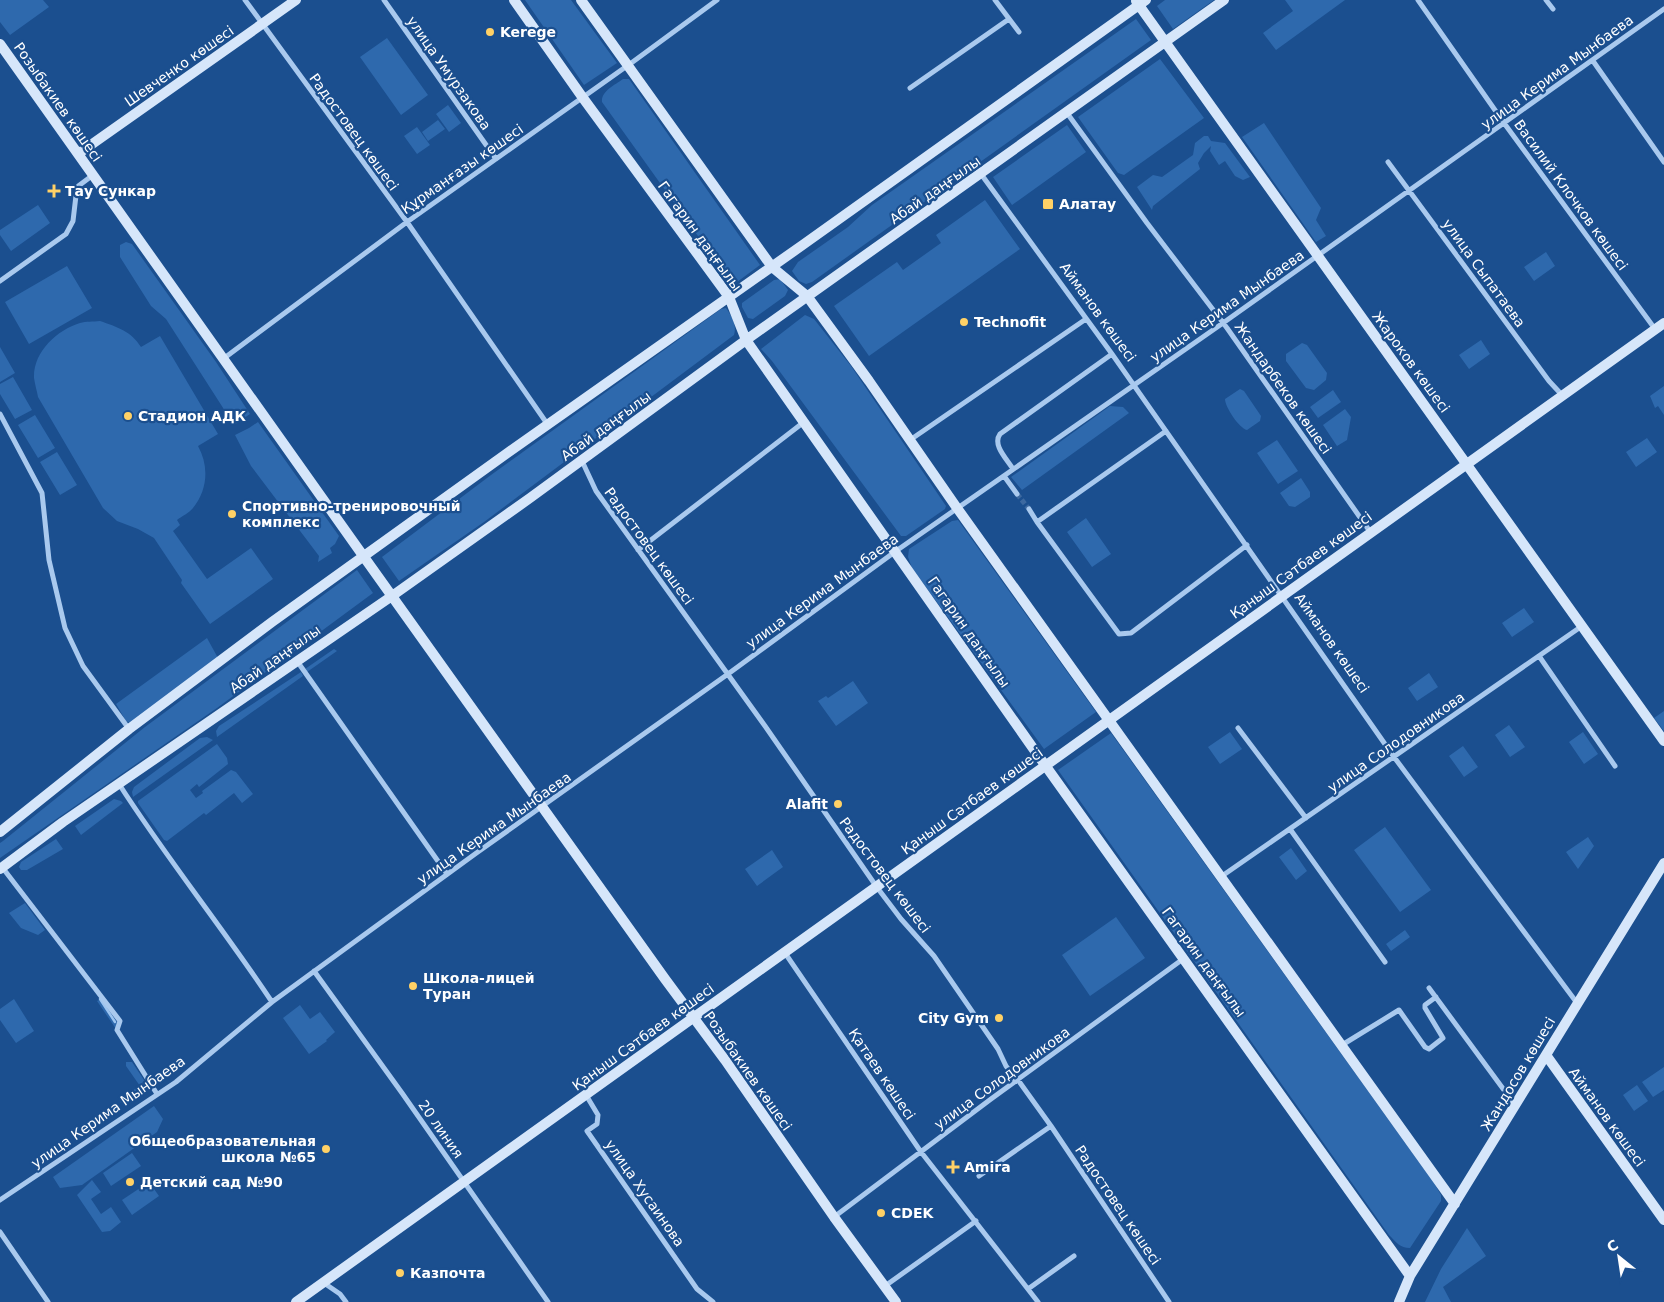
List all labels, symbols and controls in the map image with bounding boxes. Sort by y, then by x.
street label: улица Керима Мынбаева [1478,11,1636,133]
street label: улица Умурзакова [404,13,494,133]
street label: Шевченко көшесі [121,22,237,110]
place label: Kerege [500,24,556,40]
marker: Kerege [484,26,496,38]
street label: Розыбакиев көшесі [11,39,105,165]
street label: Радостовец көшесі [306,70,402,194]
street label: Василий Клочков көшесі [1511,117,1631,273]
street label: Құрманғазы көшесі [398,121,526,217]
street label: Абай даңғылы [887,153,983,227]
street label: Гагарин даңғылы [655,178,745,294]
place label: Тау Сункар [65,183,156,199]
marker: Тау Сункар [47,184,61,198]
place label: Алатау [1059,196,1116,212]
marker: Алатау [1041,197,1055,211]
street label: улица Сыпатаева [1439,216,1529,330]
street label: улица Керима Мынбаева [1147,247,1307,365]
street label: Айманов көшесі [1057,259,1139,365]
street label: Жароков көшесі [1369,308,1453,416]
place label: Technofit [974,314,1046,330]
marker: Technofit [958,316,970,328]
street label: Жандарбеков көшесі [1231,319,1335,457]
street label: Абай даңғылы [558,388,654,464]
place label: Стадион АДК [138,408,246,424]
marker: Стадион АДК [122,410,134,422]
street label: Радостовец көшесі [601,484,697,608]
place label: Спортивно-тренировочный комплекс [242,498,460,530]
marker: Спортивно-тренировочный комплекс [226,508,238,520]
street label: Қаныш Сәтбаев көшесі [1227,508,1375,622]
street label: улица Керима Мынбаева [743,530,901,652]
street label: Гагарин даңғылы [925,574,1013,690]
street label: Айманов көшесі [1292,590,1372,696]
street label: Абай даңғылы [227,622,323,696]
street label: улица Солодовникова [1325,689,1467,795]
street label: Қаныш Сәтбаев көшесі [898,744,1046,858]
street label: улица Керима Мынбаева [414,769,574,887]
place label: Alafit [786,796,828,812]
marker: Alafit [832,798,844,810]
street label: Радостовец көшесі [836,814,934,936]
street label: Гагарин даңғылы [1159,904,1249,1020]
place label: Школа-лицей Туран [423,970,535,1002]
marker: Школа-лицей Туран [407,980,419,992]
street label: Қаныш Сәтбаев көшесі [569,980,717,1094]
street label: Розыбакиев көшесі [701,1008,795,1134]
place label: City Gym [918,1010,989,1026]
marker: City Gym [993,1012,1005,1024]
street label: Жандосов көшесі [1478,1014,1558,1134]
street label: улица Солодовникова [931,1024,1073,1132]
street label: Қатаев көшесі [846,1025,918,1123]
street label: улица Керима Мынбаева [28,1053,188,1171]
street label: Айманов көшесі [1566,1064,1648,1170]
street label: 20 линия [415,1097,467,1161]
place label: Общеобразовательная школа №65 [130,1133,316,1165]
street label: улица Хусаинова [602,1137,688,1249]
street label: Радостовец көшесі [1072,1142,1164,1268]
marker: Общеобразовательная школа №65 [320,1143,332,1155]
place label: Amira [964,1159,1011,1175]
marker: Amira [946,1160,960,1174]
place label: Детский сад №90 [140,1174,283,1190]
marker: Детский сад №90 [124,1176,136,1188]
place label: CDEK [891,1205,934,1221]
marker: CDEK [875,1207,887,1219]
north arrow [1594,1232,1644,1282]
text: С [1604,1236,1621,1255]
place label: Казпочта [410,1265,486,1281]
marker: Казпочта [394,1267,406,1279]

